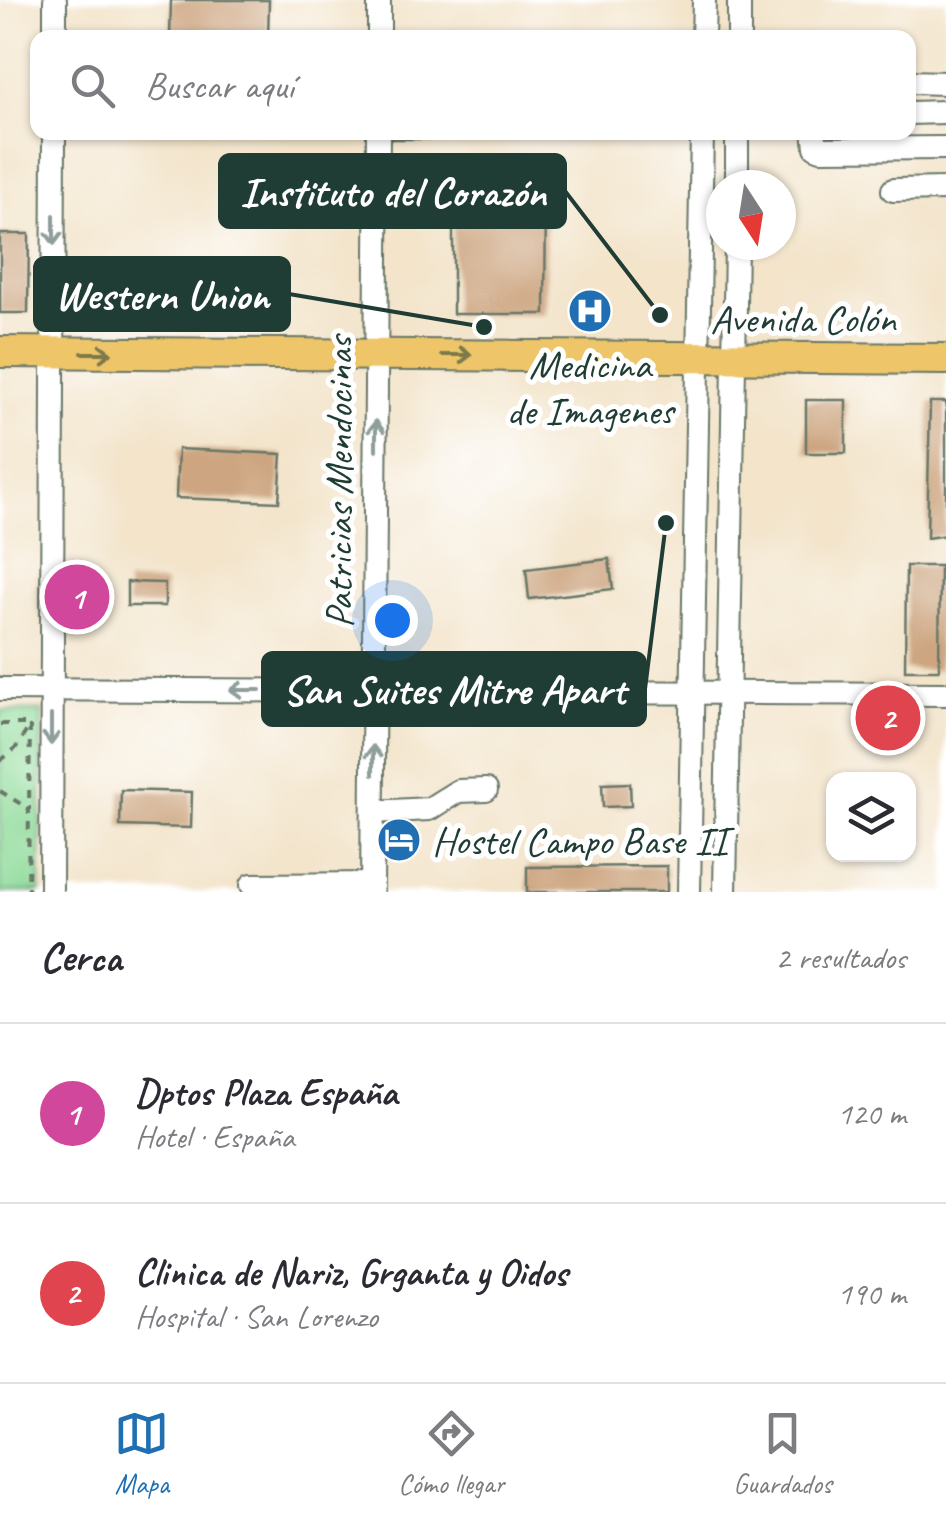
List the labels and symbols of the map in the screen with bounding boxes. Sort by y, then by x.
callout: Instituto del Corazón [220,155,565,227]
text: Instituto del Corazón [240,166,548,219]
north arrow [706,170,796,260]
one-way arrow [44,212,64,245]
callout: Western Union [35,258,289,330]
text: Western Union [55,269,272,322]
hospital icon: Medicina de Imagenes [567,288,613,334]
street label: Avenida Colón [710,294,897,344]
street label: Patricias Mendocinas [314,333,364,628]
place label: Medicina de Imagenes [507,340,677,436]
one-way arrow [80,344,113,362]
one-way arrow [440,346,473,364]
one-way arrow [366,419,386,452]
pin: 1 [44,560,110,634]
your location [367,595,418,646]
callout: San Suites Mitre Apart [263,653,645,725]
text: San Suites Mitre Apart [282,664,631,717]
one-way arrow [229,680,262,700]
pin: 2 [856,680,920,756]
one-way arrow [42,713,61,745]
one-way arrow [364,744,382,776]
place label: Hostel Campo Base II [432,816,735,866]
hotel icon: Hostel Campo Base II [376,817,422,863]

